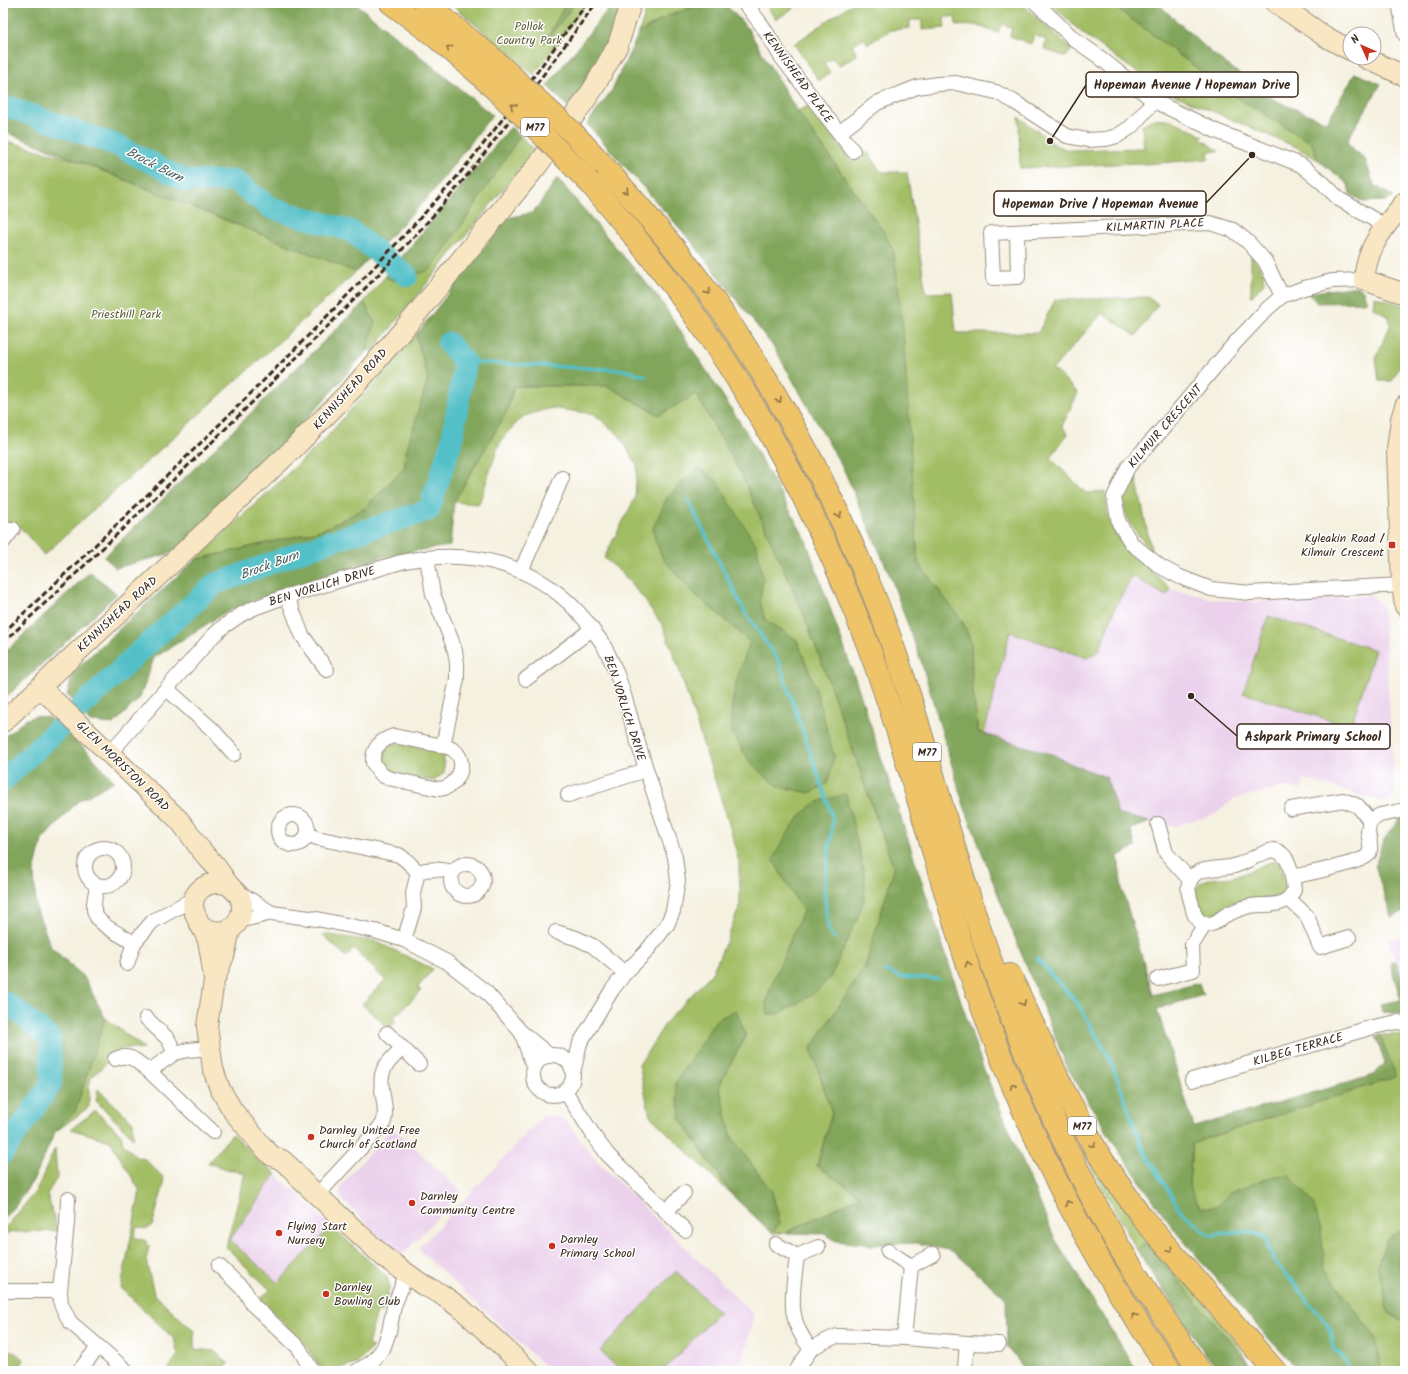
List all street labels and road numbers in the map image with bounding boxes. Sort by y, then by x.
street label: KENNISHEAD PLACE [758,27,838,128]
road number: M77 [521,118,549,136]
street label: KILMARTIN PLACE [1105,213,1206,238]
street label: KENNISHEAD ROAD [308,344,393,435]
street label: KILMUIR CRESCENT [1123,379,1208,473]
street label: BEN VORLICH DRIVE [267,561,379,612]
street label: KENNISHEAD ROAD [73,572,162,657]
street label: BEN VORLICH DRIVE [598,653,651,765]
street label: GLEN MORISTON ROAD [71,716,174,816]
road number: M77 [913,743,941,761]
street label: KILBEG TERRACE [1251,1027,1346,1071]
road number: M77 [1068,1117,1096,1135]

